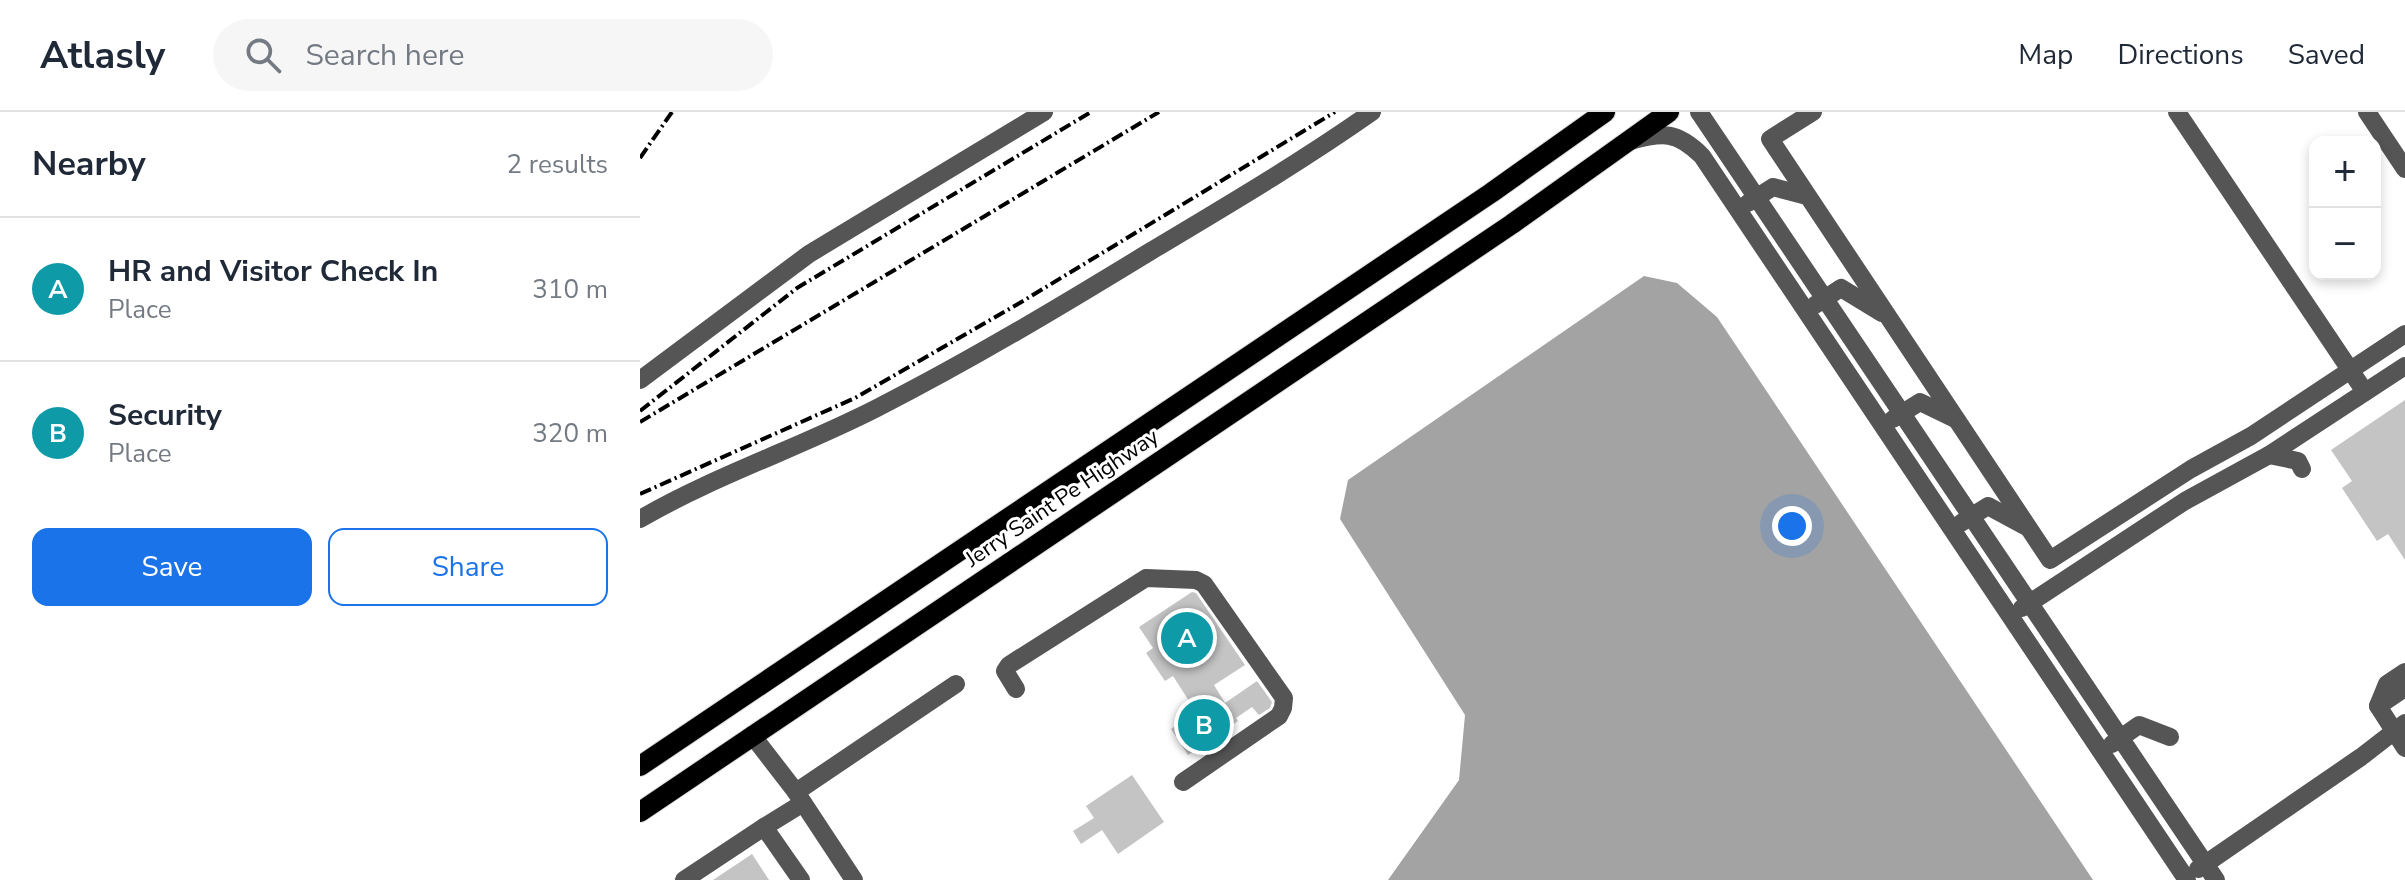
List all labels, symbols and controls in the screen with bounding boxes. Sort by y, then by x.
search box [213,19,773,91]
text: Atlasly [40,30,165,81]
icon: search [241,33,285,77]
text: Search here [305,35,464,76]
text: Map [2018,36,2073,74]
text: Directions [2117,36,2244,74]
text: Saved [2288,36,2365,74]
map controls [2309,136,2381,280]
button: + [2309,136,2381,208]
text: Nearby [32,141,146,187]
text: 2 results [507,147,608,182]
button: − [2309,208,2381,280]
text: HR and Visitor Check In [108,251,438,292]
text: A [48,272,68,307]
text: 310 m [532,272,608,307]
text: Place [108,292,172,327]
text: Security [108,395,222,436]
text: B [49,416,67,451]
text: 320 m [532,416,608,451]
street label: Jerry Saint Pe Highway [959,422,1165,575]
text: Place [108,436,172,471]
your location [1772,506,1812,546]
button: Save [32,528,312,606]
button: Share [328,528,608,606]
pin: A [1161,608,1213,668]
pin: B [1178,695,1230,755]

